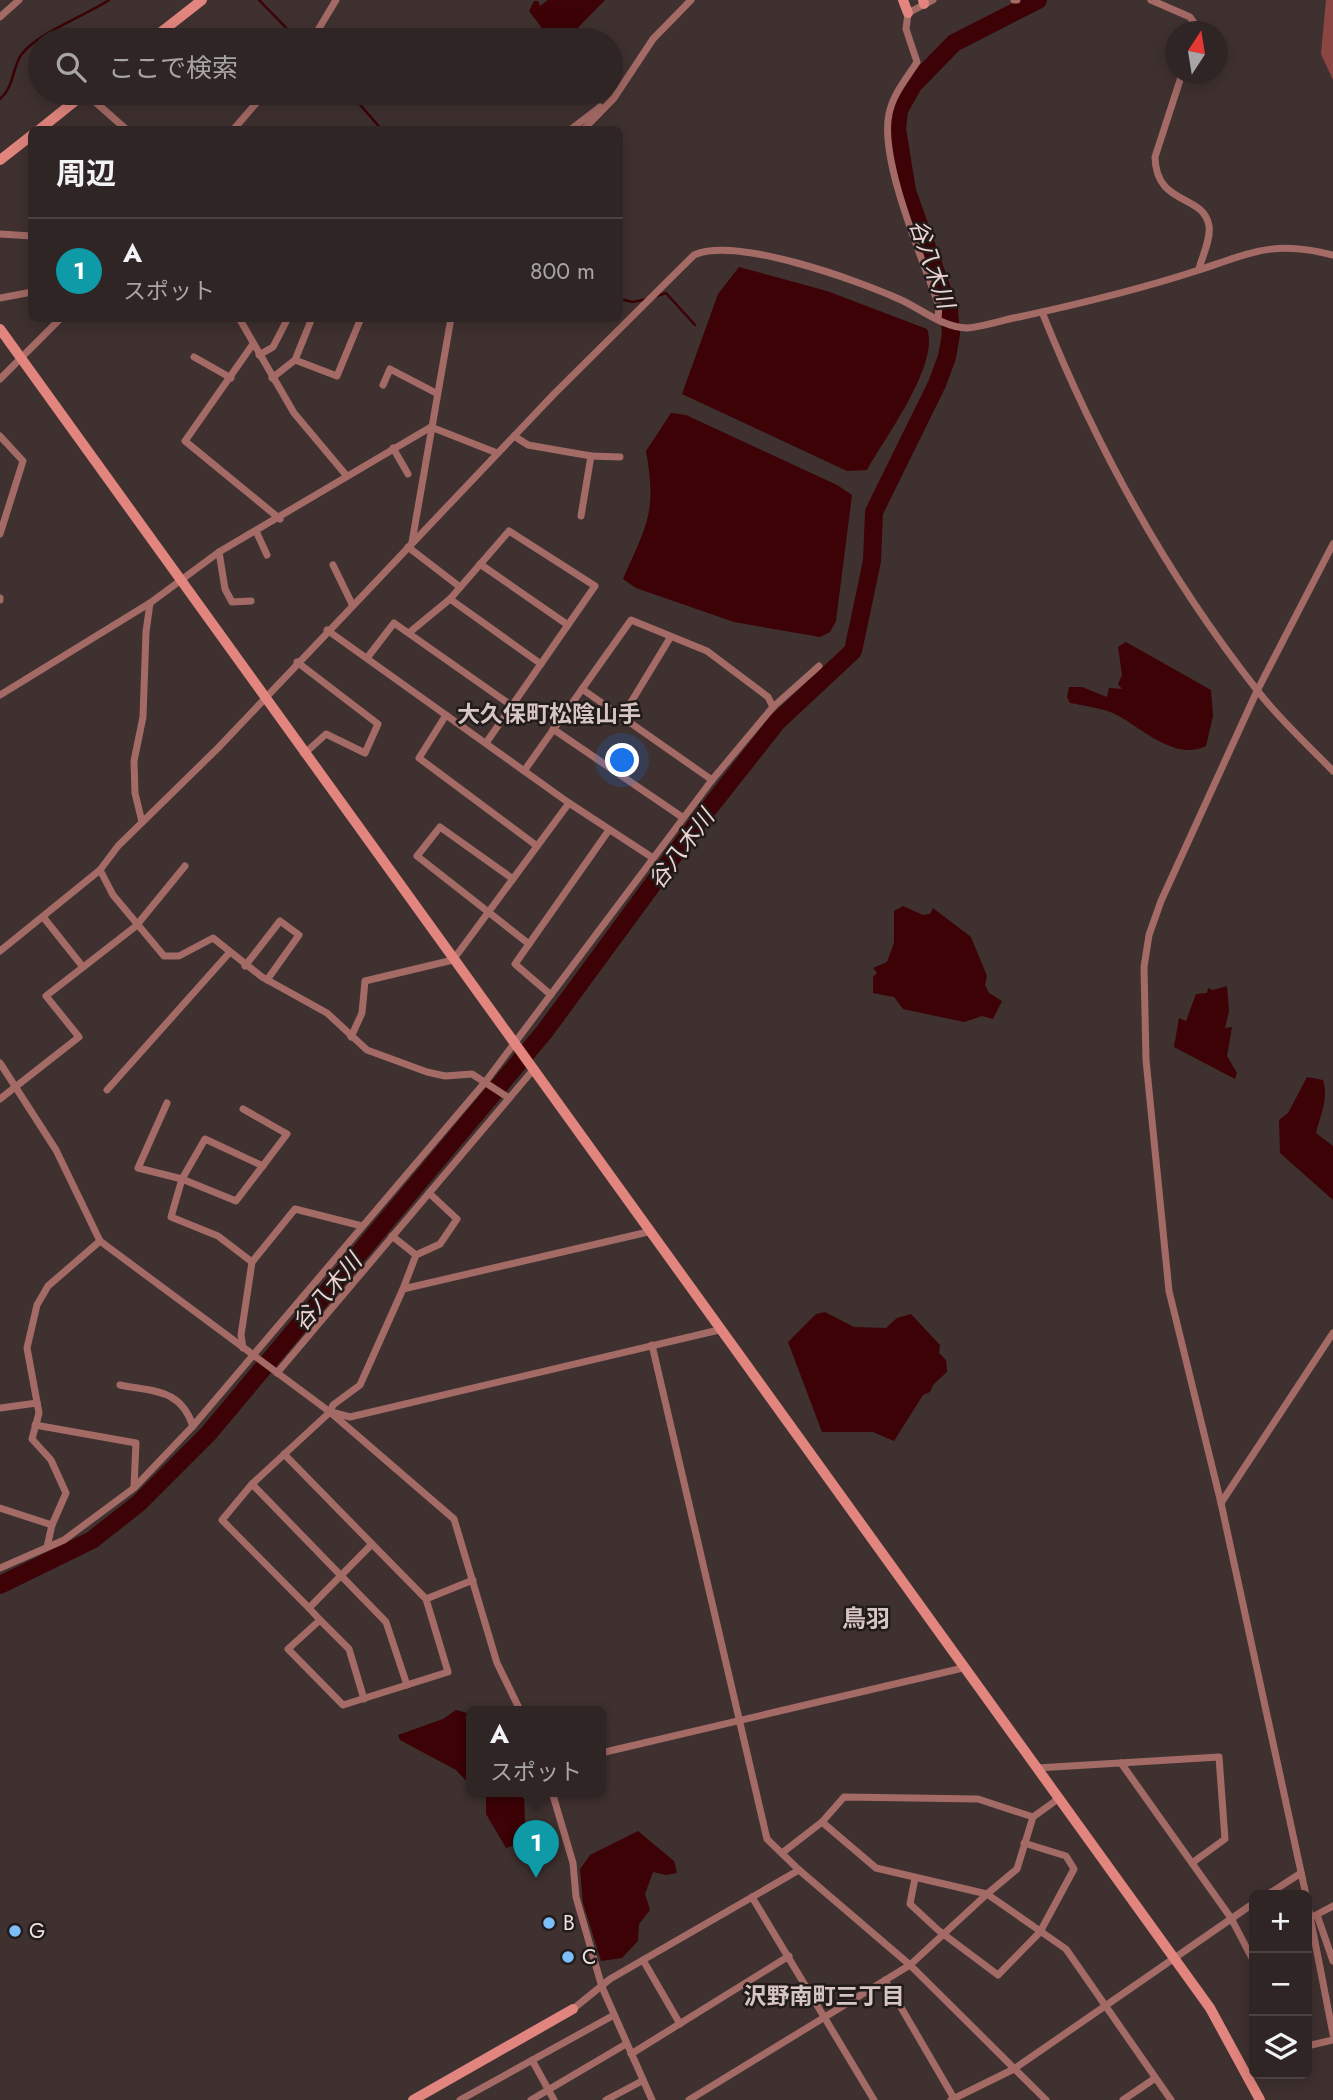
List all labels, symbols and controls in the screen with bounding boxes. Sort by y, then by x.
north arrow [1165,21,1228,84]
search box [28,28,623,105]
icon: search [52,48,90,86]
text: ここで検索 [108,49,238,87]
text: 周辺 [56,152,116,195]
water label: 谷八木川 [901,215,964,316]
text: A [123,234,142,272]
text: 1 [73,254,85,288]
text: 800 m [530,254,595,288]
text: スポット [123,274,215,308]
district label: 大久保町松陰山手 [457,697,641,731]
your location [605,743,639,777]
water label: 谷八木川 [640,800,724,896]
water label: 谷八木川 [284,1244,372,1338]
district label: 鳥羽 [842,1601,890,1636]
popup [466,1706,606,1797]
text: A [490,1715,509,1753]
text: スポット [490,1755,582,1789]
pin: 1 [513,1820,559,1878]
map controls [1249,1890,1312,2079]
button: + [1249,1890,1312,1953]
place label: B [563,1908,575,1938]
marker: B [541,1915,557,1931]
place label: G [29,1916,45,1946]
marker: G [7,1923,23,1939]
place label: C [582,1942,596,1972]
marker: C [560,1949,576,1965]
button: − [1249,1953,1312,2016]
district label: 沢野南町三丁目 [744,1979,905,2013]
button: layers [1249,2016,1312,2079]

